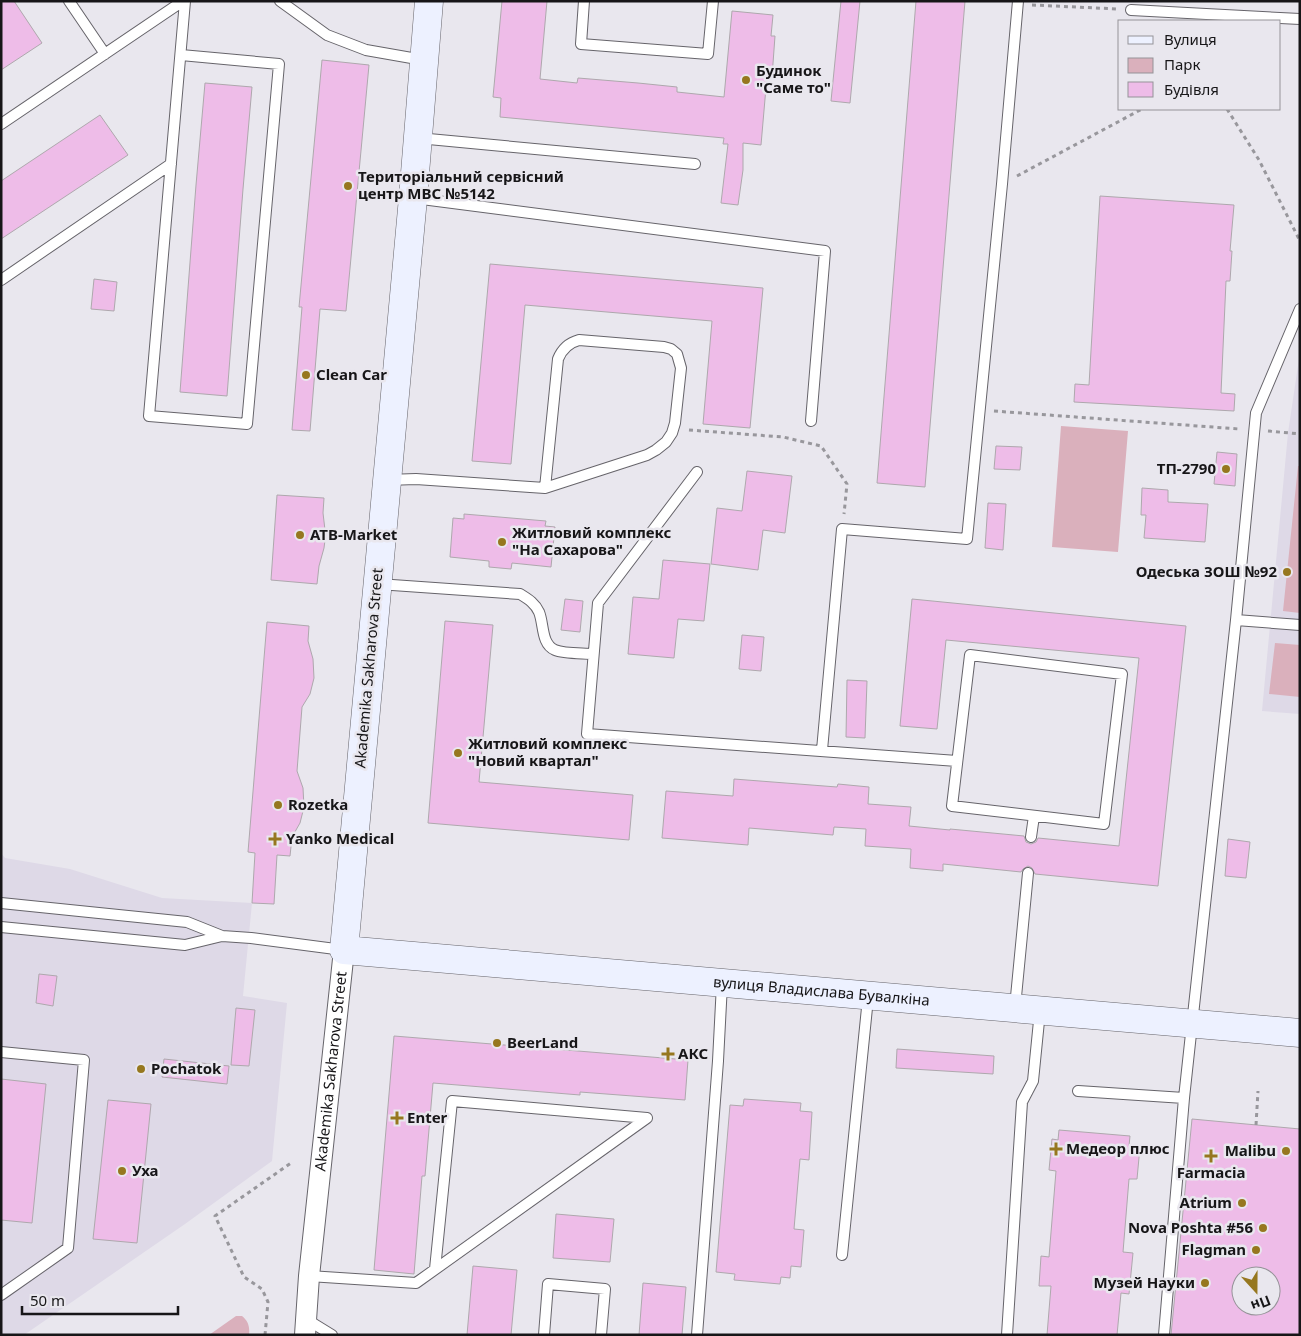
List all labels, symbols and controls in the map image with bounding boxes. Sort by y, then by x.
legend [1118,20,1281,110]
text: Вулиця [1164,29,1217,49]
text: Парк [1164,54,1200,74]
place label: Будинок "Саме то" [756,60,831,97]
marker: Будинок "Саме то" [740,74,752,86]
text: Будівля [1164,79,1219,99]
place label: Територіальний сервісний центр МВС №5142 [358,166,564,203]
marker: Територіальний сервісний центр МВС №5142 [342,180,354,192]
place label: Clean Car [316,364,387,384]
marker: Clean Car [300,369,312,381]
place label: ТП-2790 [1157,458,1216,478]
marker: ТП-2790 [1220,463,1232,475]
place label: Житловий комплекс "На Сахарова" [512,522,672,559]
place label: ATB-Market [310,524,398,544]
marker: ATB-Market [294,529,306,541]
marker: Житловий комплекс "На Сахарова" [496,536,508,548]
place label: Одеська ЗОШ №92 [1136,561,1277,581]
street label: Akademika Sakharova Street [349,566,387,769]
marker: Одеська ЗОШ №92 [1281,566,1293,578]
place label: Житловий комплекс "Новий квартал" [468,733,628,770]
marker: Житловий комплекс "Новий квартал" [452,747,464,759]
place label: Rozetka [288,794,348,814]
marker: Rozetka [272,799,284,811]
place label: Yanko Medical [286,828,394,848]
marker: Yanko Medical [268,832,282,846]
street label: Akademika Sakharova Street [309,970,351,1172]
street label: вулиця Владислава Бувалкіна [712,971,931,1010]
place label: BeerLand [507,1032,578,1052]
marker: BeerLand [491,1037,503,1049]
place label: АКС [678,1043,708,1063]
marker: АКС [662,1048,674,1060]
place label: Pochatok [151,1058,222,1078]
marker: Pochatok [135,1063,147,1075]
place label: Enter [407,1107,448,1127]
marker: Enter [391,1112,403,1124]
place label: Медеор плюс [1066,1138,1170,1158]
place label: Malibu [1225,1140,1276,1160]
marker: Медеор плюс [1050,1143,1062,1155]
marker: Malibu [1280,1145,1292,1157]
marker: Farmacia [1205,1150,1217,1162]
place label: Уха [132,1160,159,1180]
place label: Farmacia [1177,1162,1245,1182]
marker: Уха [116,1165,128,1177]
place label: Atrium [1180,1192,1232,1212]
marker: Atrium [1236,1197,1248,1209]
place label: Nova Poshta #56 [1128,1217,1253,1237]
marker: Nova Poshta #56 [1257,1222,1269,1234]
place label: Flagman [1181,1239,1246,1259]
marker: Flagman [1250,1244,1262,1256]
north arrow [1231,1266,1281,1316]
place label: Музей Науки [1094,1272,1195,1292]
marker: Музей Науки [1199,1277,1211,1289]
scale bar [22,1284,179,1316]
text: 50 m [30,1290,65,1310]
text: Пн [1248,1291,1274,1316]

